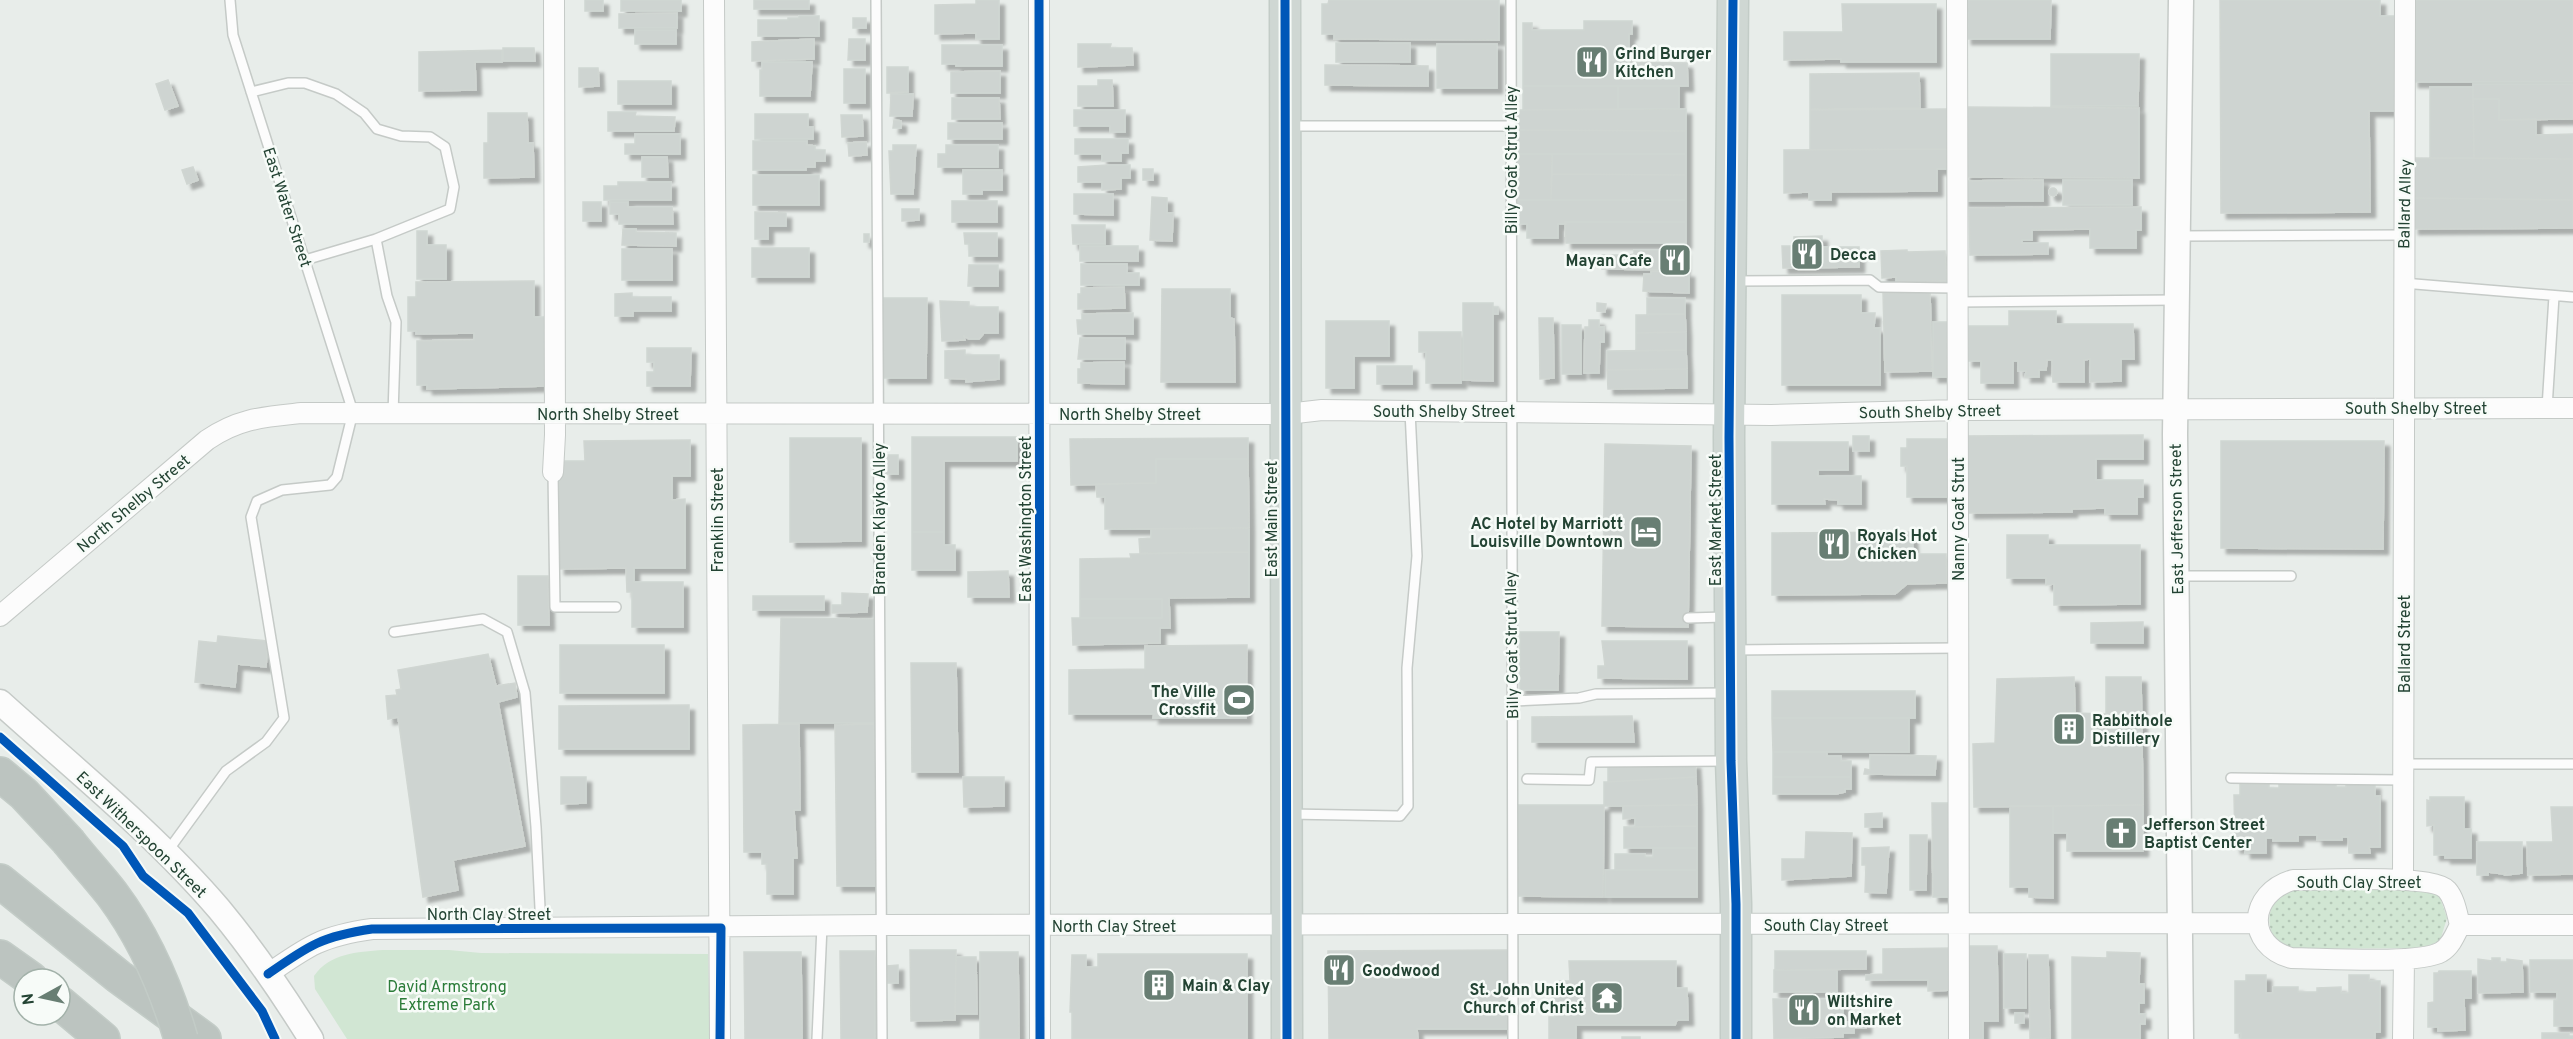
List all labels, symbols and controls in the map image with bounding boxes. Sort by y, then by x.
restaurant icon: Grind Burger Kitchen [1574,44,1610,80]
place label: Grind Burger Kitchen [1615,45,1712,83]
street label: Billy Goat Strut Alley [1503,86,1523,234]
street label: East Water Street [257,145,315,270]
street label: Ballard Alley [2395,159,2417,249]
restaurant icon: Decca [1789,236,1825,272]
restaurant icon: Mayan Cafe [1657,242,1693,278]
place label: Decca [1830,246,1876,266]
place label: Mayan Cafe [1566,252,1652,272]
street label: South Shelby Street [2345,400,2487,420]
street label: South Shelby Street [1859,402,2001,424]
street label: South Shelby Street [1373,403,1515,423]
street label: North Shelby Street [537,406,679,426]
street label: North Shelby Street [1059,406,1201,426]
street label: East Washington Street [1017,436,1037,602]
street label: Branden Klayko Alley [871,443,891,595]
street label: East Jefferson Street [2167,443,2189,595]
street label: North Shelby Street [73,451,195,558]
street label: East Market Street [1707,454,1727,586]
street label: Nanny Goat Strut [1950,457,1970,581]
street label: East Main Street [1263,461,1283,577]
street label: Franklin Street [709,468,729,572]
hotel icon: AC Hotel by Marriott Louisville Downtown [1628,514,1664,550]
place label: AC Hotel by Marriott Louisville Downtown [1470,515,1623,553]
restaurant icon: Royals Hot Chicken [1816,526,1852,562]
place label: Royals Hot Chicken [1857,527,1937,565]
street label: Billy Goat Strut Alley [1502,571,1524,719]
street label: Ballard Street [2396,595,2416,693]
sports icon: The Ville Crossfit [1221,682,1257,718]
place label: The Ville Crossfit [1151,683,1216,721]
building icon: Rabbithole Distillery [2051,711,2087,747]
place label: Rabbithole Distillery [2092,712,2173,750]
street label: East Witherspoon Street [71,768,210,903]
church icon: Jefferson Street Baptist Center [2103,815,2139,851]
place label: Jefferson Street Baptist Center [2144,816,2265,854]
street label: South Clay Street [2297,874,2421,894]
street label: North Clay Street [427,906,551,926]
street label: South Clay Street [1764,917,1888,937]
street label: North Clay Street [1052,918,1176,938]
restaurant icon: Goodwood [1321,952,1357,988]
place label: Goodwood [1362,962,1440,982]
north arrow [12,967,72,1027]
building icon: Main & Clay [1141,967,1177,1003]
place label: Main & Clay [1182,977,1270,997]
park label: David Armstrong Extreme Park [387,978,507,1016]
temple icon: St. John United Church of Christ [1589,980,1625,1016]
place label: St. John United Church of Christ [1463,981,1584,1019]
text: N [18,992,40,1006]
restaurant icon: Wiltshire on Market [1786,992,1822,1028]
place label: Wiltshire on Market [1827,993,1902,1031]

